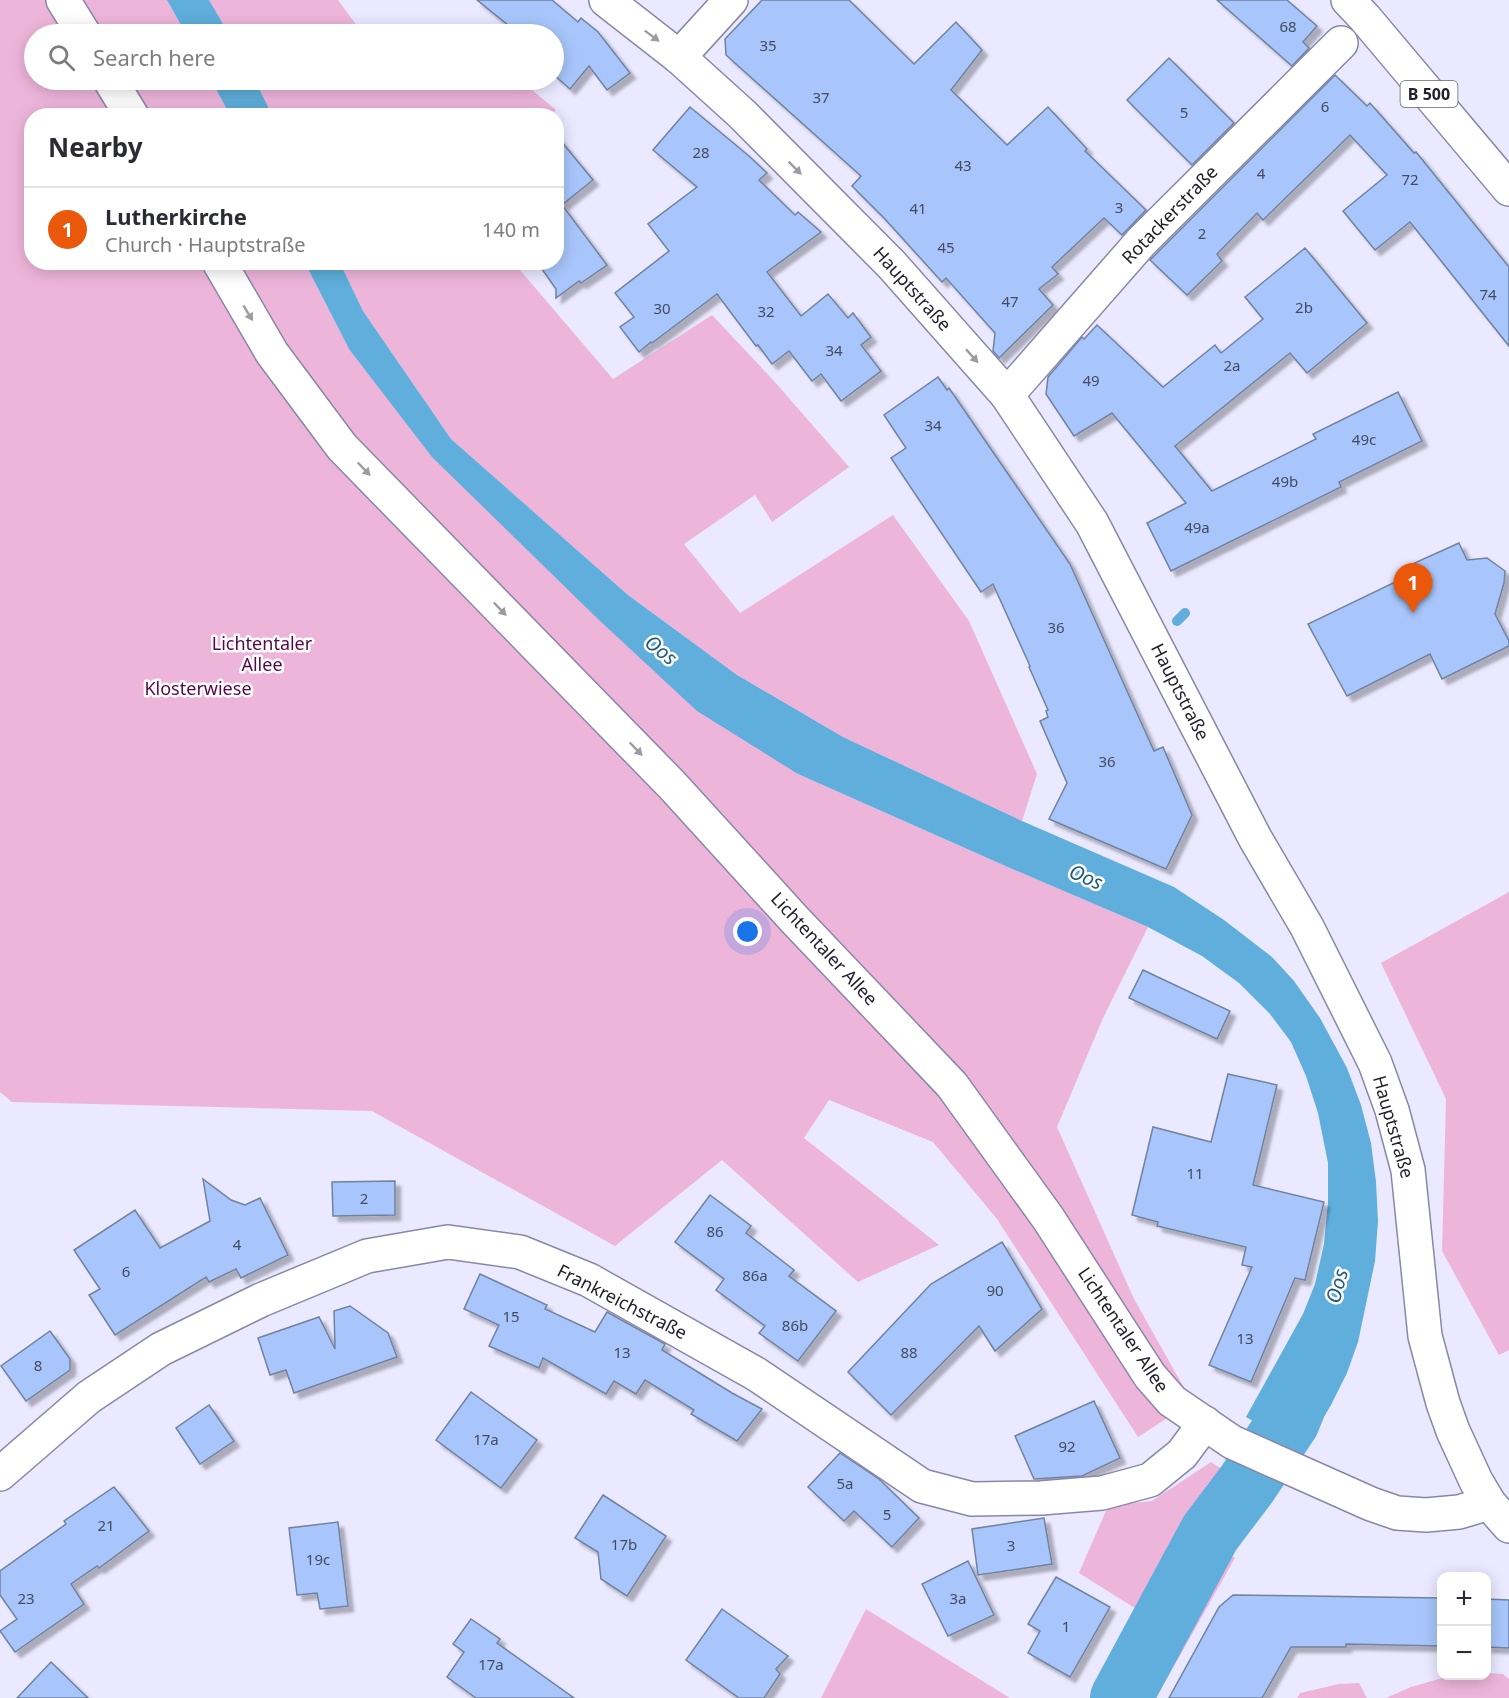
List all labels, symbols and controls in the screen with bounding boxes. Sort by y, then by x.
house number: 68 [1279,16,1297,36]
search box [24,24,564,90]
one-way arrow [644,30,660,42]
house number: 35 [759,35,777,55]
icon: search [45,41,78,74]
text: Search here [93,42,215,72]
road number: B 500 [1400,81,1458,107]
house number: 37 [812,87,830,107]
house number: 6 [1321,96,1329,116]
house number: 5 [1180,102,1188,122]
text: Nearby [48,129,143,165]
house number: 28 [692,142,710,162]
house number: 43 [954,155,972,175]
one-way arrow [788,160,802,174]
street label: Rotackerstraße [1116,160,1222,269]
house number: 4 [1257,163,1266,183]
house number: 72 [1401,169,1419,189]
house number: 3 [1115,197,1123,217]
house number: 41 [909,198,927,218]
text: Lutherkirche [105,201,247,231]
text: 1 [62,216,73,243]
text: 140 m [482,216,540,243]
house number: 2 [1198,223,1206,243]
text: Church · Hauptstraße [105,231,306,258]
house number: 45 [937,237,955,257]
street label: Hauptstraße [868,241,957,336]
house number: 74 [1479,284,1497,304]
house number: 47 [1001,291,1019,311]
house number: 2b [1295,297,1313,317]
house number: 30 [653,298,671,318]
house number: 32 [757,301,775,321]
one-way arrow [243,305,254,321]
house number: 34 [825,340,843,360]
one-way arrow [965,348,979,363]
house number: 2a [1224,355,1241,375]
house number: 49 [1082,370,1100,390]
house number: 34 [924,415,942,435]
house number: 49c [1352,429,1376,449]
one-way arrow [356,462,370,476]
house number: 49b [1272,471,1298,491]
house number: 49a [1184,517,1210,537]
pin: 1 [1394,564,1432,613]
one-way arrow [492,602,506,616]
house number: 36 [1047,617,1065,637]
water label: Oos [639,628,683,671]
park label: Lichtentaler Allee [212,631,313,676]
street label: Hauptstraße [1146,639,1216,744]
park label: Klosterwiese [144,676,252,700]
one-way arrow [629,741,643,756]
house number: 36 [1098,751,1116,771]
water label: Oos [1065,857,1108,896]
street label: Lichtentaler Allee [766,887,883,1010]
your location [733,917,762,946]
street label: Hauptstraße [1368,1072,1420,1181]
house number: 11 [1186,1163,1204,1183]
house number: 2 [360,1188,368,1208]
house number: 86 [706,1221,724,1241]
house number: 4 [233,1234,242,1254]
street label: Frankreichstraße [553,1258,691,1344]
house number: 6 [122,1261,130,1281]
street label: Lichtentaler Allee [1073,1262,1175,1397]
house number: 86a [742,1265,768,1285]
water label: Oos [1319,1265,1354,1306]
house number: 90 [986,1280,1004,1300]
house number: 15 [502,1306,520,1326]
house number: 86b [782,1315,808,1335]
house number: 13 [1236,1328,1254,1348]
house number: 13 [613,1342,631,1362]
house number: 88 [900,1342,918,1362]
house number: 8 [34,1355,42,1375]
house number: 17a [473,1429,499,1449]
house number: 92 [1058,1436,1076,1456]
house number: 5a [837,1473,854,1493]
house number: 5 [883,1504,891,1524]
house number: 21 [97,1515,115,1535]
house number: 17b [611,1534,637,1554]
house number: 3 [1007,1535,1015,1555]
house number: 19c [306,1549,330,1569]
map controls [1437,1572,1491,1680]
button: + [1437,1572,1491,1626]
house number: 23 [17,1588,35,1608]
house number: 3a [950,1588,967,1608]
house number: 1 [1062,1616,1070,1636]
button: − [1437,1626,1491,1680]
house number: 17a [478,1654,504,1674]

